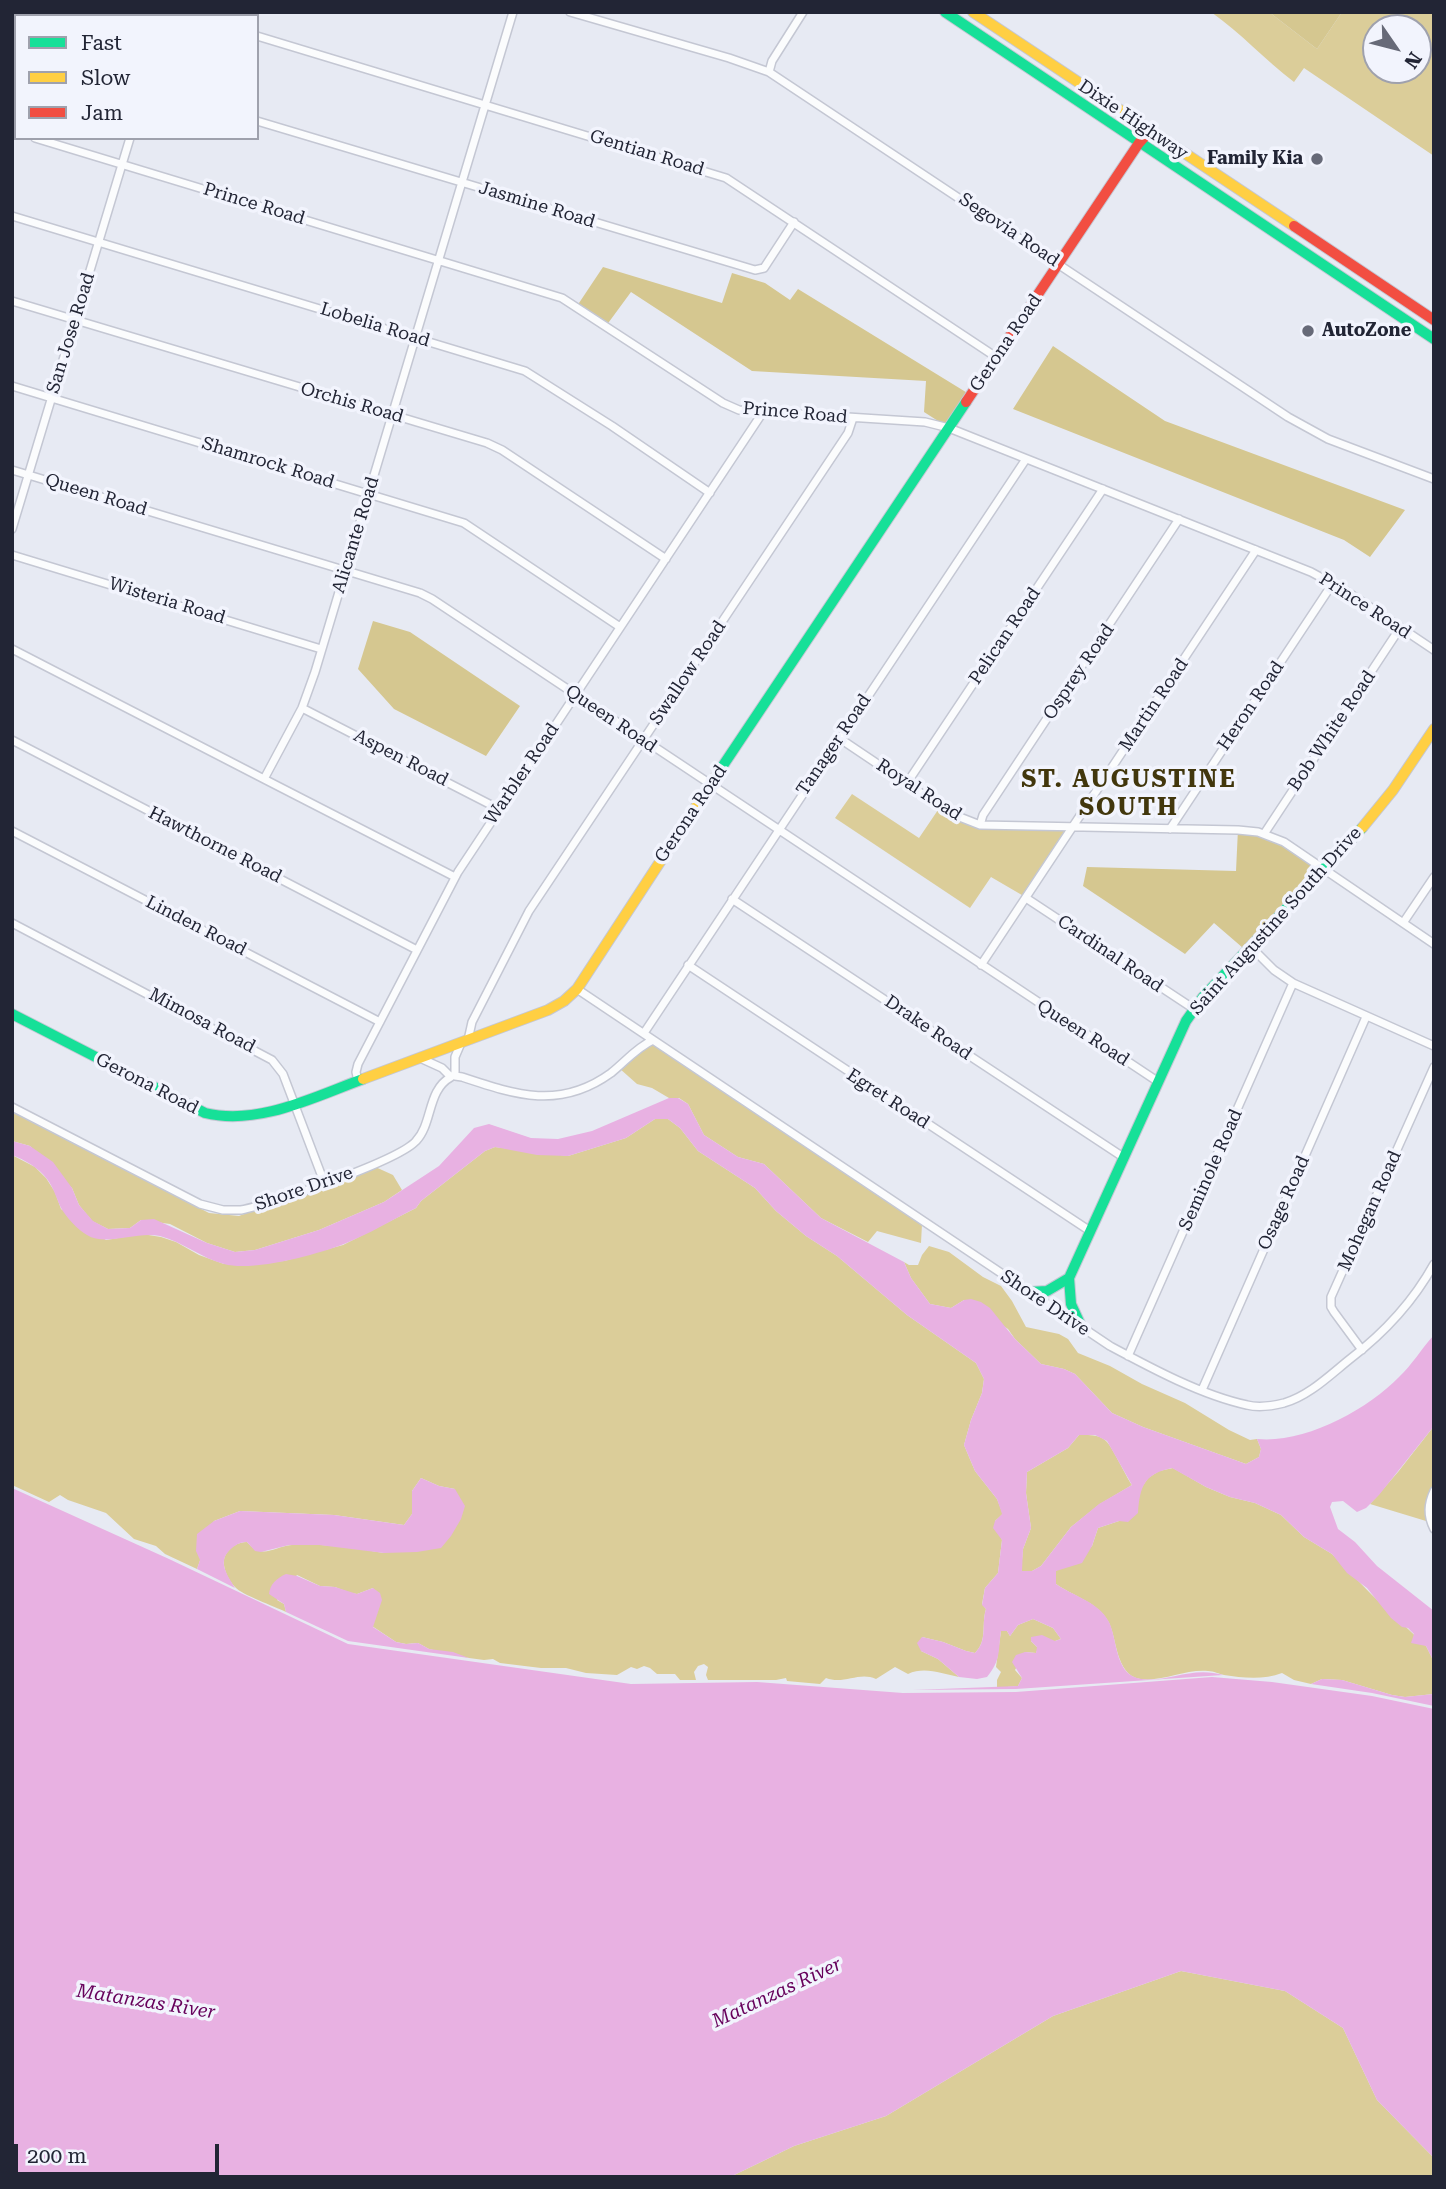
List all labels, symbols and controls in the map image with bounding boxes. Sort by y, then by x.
legend [14,14,259,140]
north arrow [1362,14,1432,84]
text: Fast [81,31,122,55]
text: N [1399,48,1427,73]
text: Slow [81,66,130,90]
street label: Dixie Highway [1074,75,1192,165]
text: Jam [81,101,123,125]
street label: Gentian Road [587,125,707,181]
place label: Family Kia [1207,148,1303,170]
marker: Family Kia [1309,151,1325,167]
street label: Jasmine Road [476,177,598,233]
street label: Prince Road [201,178,307,230]
street label: Segovia Road [955,188,1063,272]
street label: San Jose Road [42,270,100,396]
street label: Gerona Road [966,290,1046,396]
street label: Lobelia Road [318,298,432,352]
place label: AutoZone [1322,320,1411,342]
marker: AutoZone [1300,323,1316,339]
street label: Orchis Road [298,378,406,428]
street label: Prince Road [742,398,848,428]
street label: Shamrock Road [199,433,337,493]
street label: Queen Road [42,469,150,521]
street label: Alicante Road [328,474,384,596]
street label: Prince Road [1315,568,1415,644]
street label: Wisteria Road [106,573,228,629]
street label: Pelican Road [965,583,1045,689]
street label: Swallow Road [645,617,731,729]
street label: Osprey Road [1039,620,1119,724]
street label: Martin Road [1115,655,1193,755]
street label: Heron Road [1213,657,1289,755]
street label: Bob White Road [1284,667,1380,795]
street label: Queen Road [561,680,661,758]
street label: Tanager Road [792,690,876,800]
street label: Warbler Road [480,719,564,829]
street label: Aspen Road [350,725,452,791]
street label: Royal Road [872,754,966,826]
street label: Gerona Road [651,761,731,867]
district label: ST. AUGUSTINE SOUTH [1023,766,1235,822]
street label: Hawthorne Road [145,802,285,888]
street label: Saint Augustine South Drive [1186,823,1366,1019]
street label: Linden Road [142,891,250,961]
street label: Cardinal Road [1053,911,1167,997]
street label: Mimosa Road [145,984,259,1058]
street label: Drake Road [880,991,976,1065]
street label: Queen Road [1033,995,1133,1071]
street label: Gerona Road [92,1049,202,1119]
street label: Egret Road [843,1064,933,1134]
street label: Seminole Road [1175,1106,1247,1234]
street label: Mohegan Road [1334,1147,1406,1275]
street label: Osage Road [1254,1152,1314,1254]
street label: Shore Drive [252,1162,356,1216]
street label: Shore Drive [996,1265,1094,1341]
water label: Matanzas River [709,1953,845,2033]
water label: Matanzas River [75,1980,217,2024]
scale bar [18,2130,222,2174]
text: 200 m [27,2144,87,2168]

